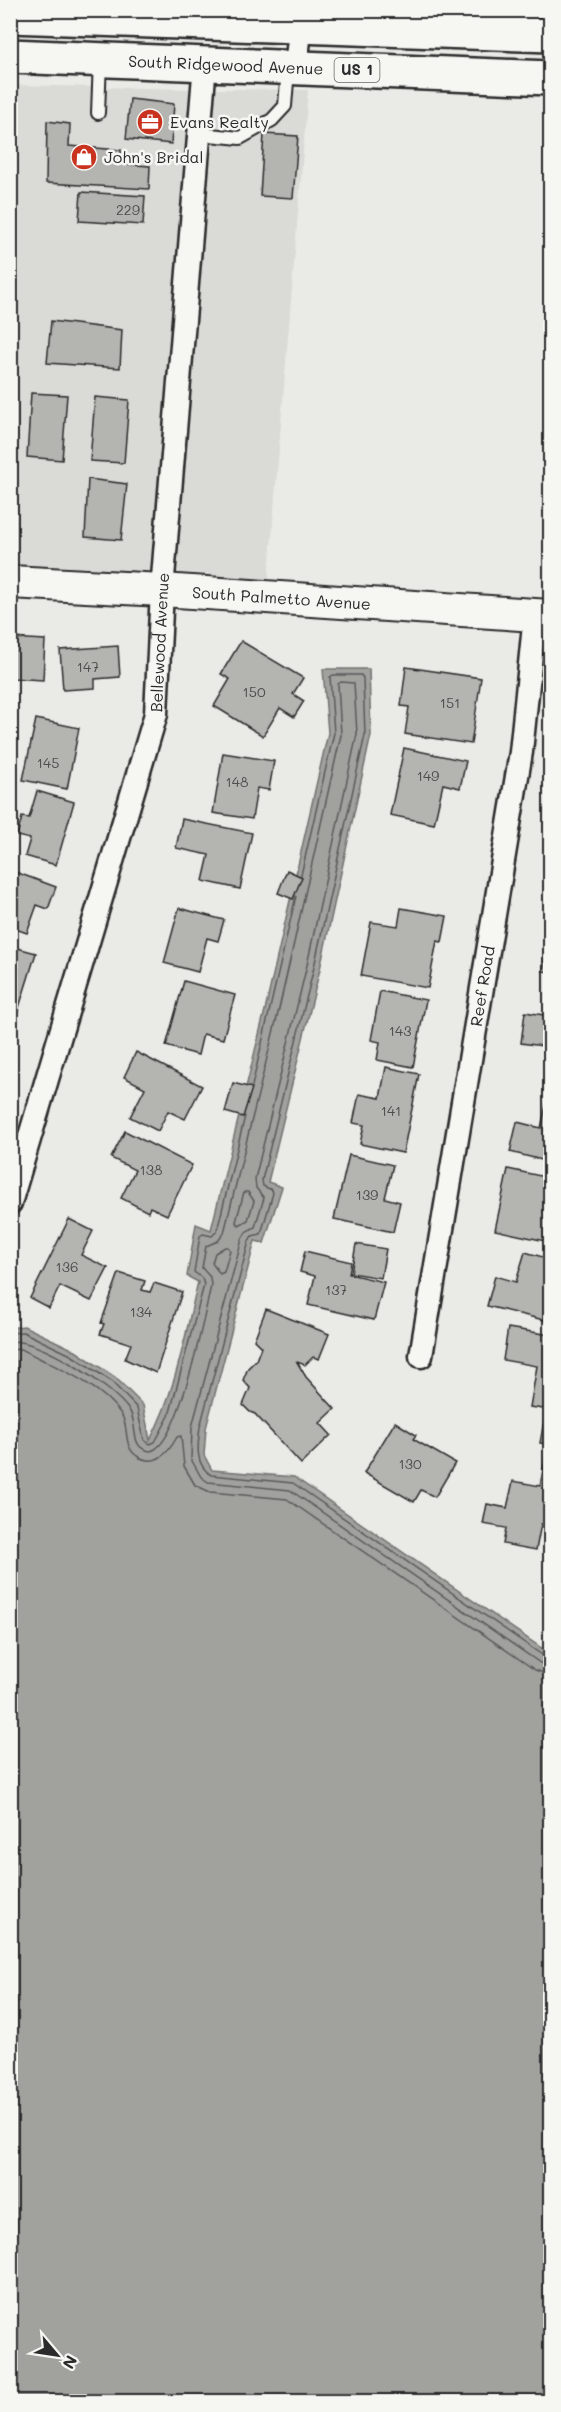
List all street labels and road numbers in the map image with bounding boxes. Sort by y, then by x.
street label: South Ridgewood Avenue [128,50,324,79]
road number: US 1 [334,58,380,82]
street label: Bellewood Avenue [145,572,173,713]
street label: South Palmetto Avenue [192,581,372,614]
street label: Reef Road [465,944,499,1028]

